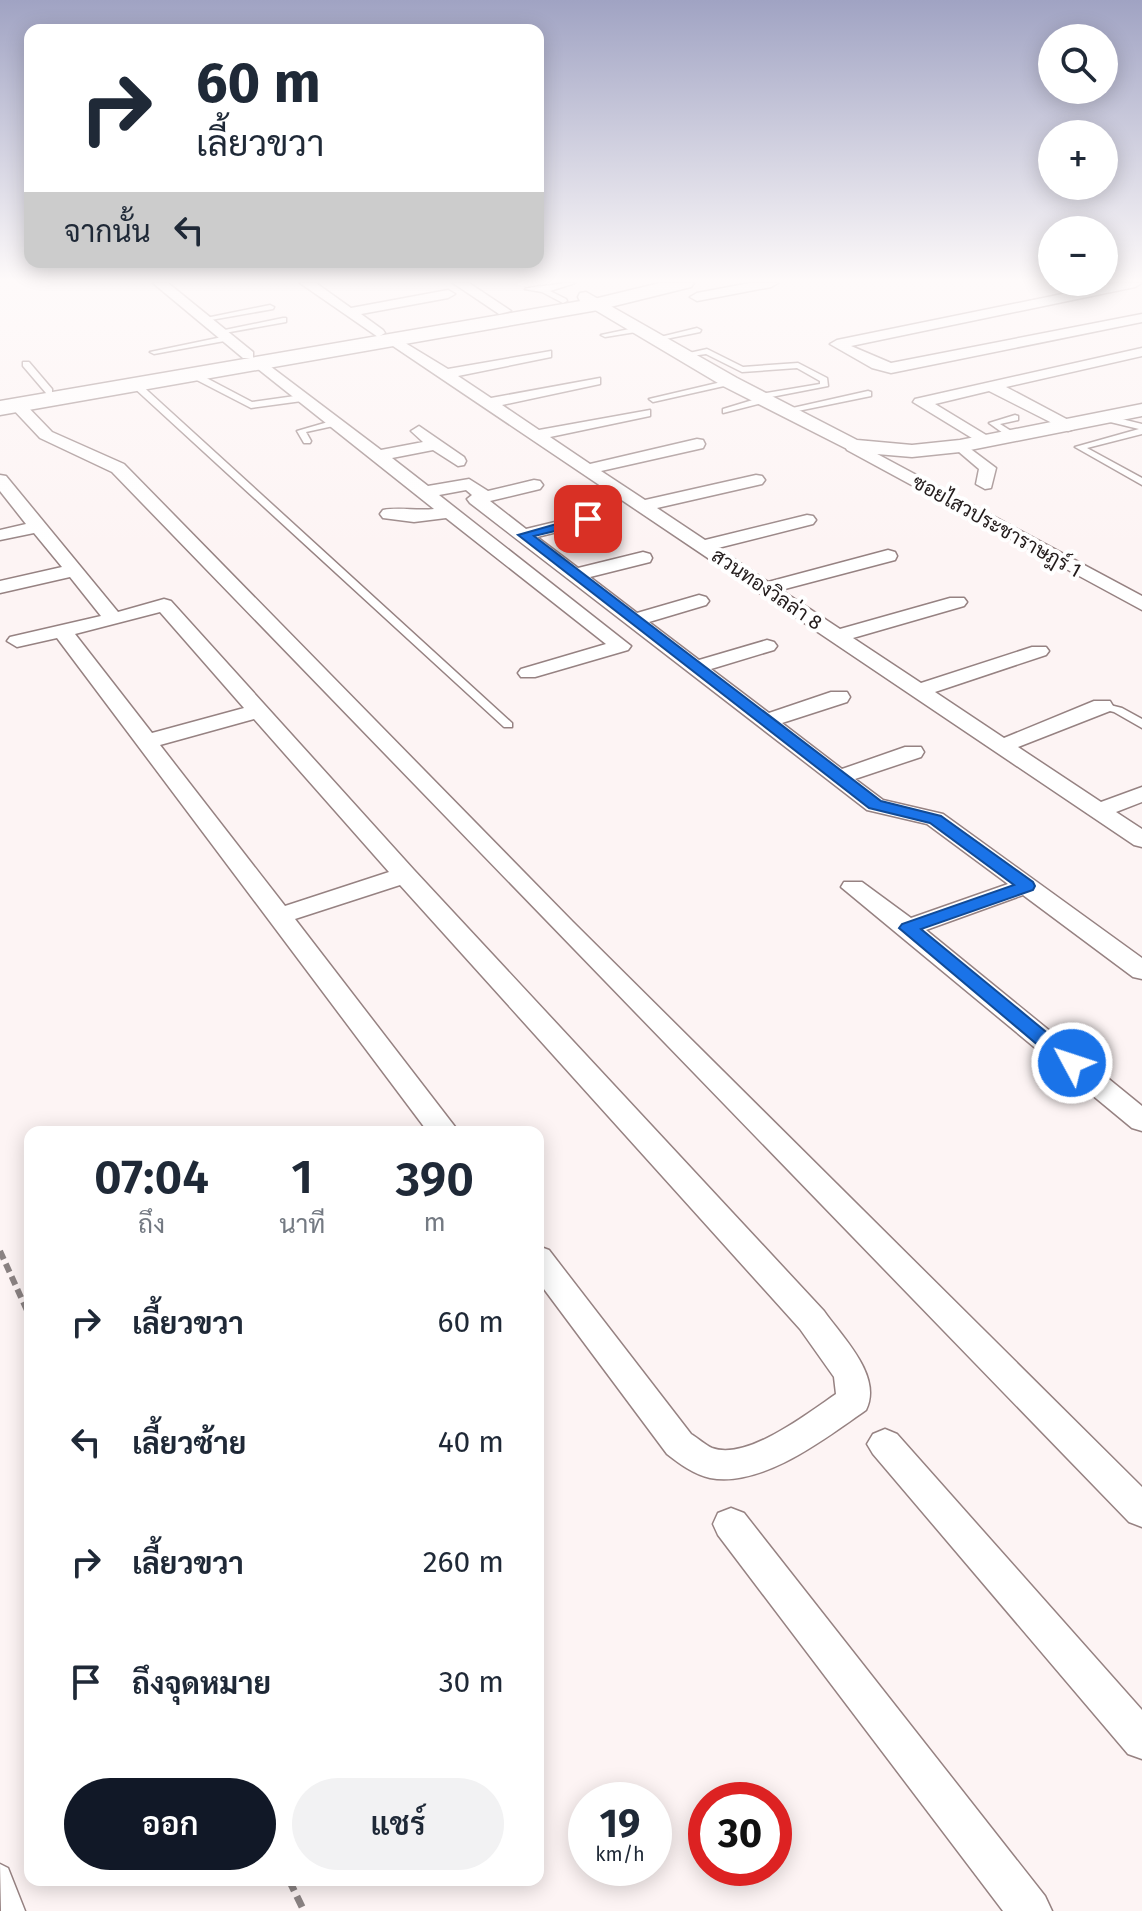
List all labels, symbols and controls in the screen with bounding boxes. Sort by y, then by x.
map controls [1038,24,1118,296]
button: search [1038,24,1118,104]
text: 60 m [196,50,321,117]
icon: right [64,56,168,160]
button: + [1038,120,1118,200]
text: เลี้ยวขวา [196,122,324,166]
icon: left [167,208,211,252]
text: จากนั้น [64,214,151,250]
button: − [1038,216,1118,296]
street label: ซอยไสวประชาราษฎร์ 1 [907,468,1087,584]
pin [554,485,622,553]
icon: arrive [566,497,610,541]
street label: สวนทองวิลล่า 8 [707,543,827,635]
position arrow [1030,1021,1114,1105]
text: 07:04 [94,1148,209,1206]
text: 1 [291,1148,313,1206]
text: 390 [395,1150,474,1208]
text: m [424,1207,446,1238]
text: ถึง [138,1209,165,1240]
text: นาที [279,1209,325,1240]
icon: right [64,1300,108,1344]
text: 60 m [438,1304,504,1340]
text: เลี้ยวขวา [132,1306,244,1342]
icon: left [64,1420,108,1464]
text: 40 m [438,1424,504,1460]
text: เลี้ยวซ้าย [132,1426,246,1462]
icon: right [64,1540,108,1584]
text: 260 m [423,1544,504,1580]
text: เลี้ยวขวา [132,1546,244,1582]
icon: arrive [64,1660,108,1704]
text: 30 m [439,1664,504,1700]
text: ถึงจุดหมาย [132,1666,271,1702]
button: ออก [64,1778,276,1870]
button: แชร์ [292,1778,504,1870]
speed limit sign: 30 [688,1782,792,1886]
text: 19 [600,1800,640,1848]
text: km/h [595,1842,645,1866]

